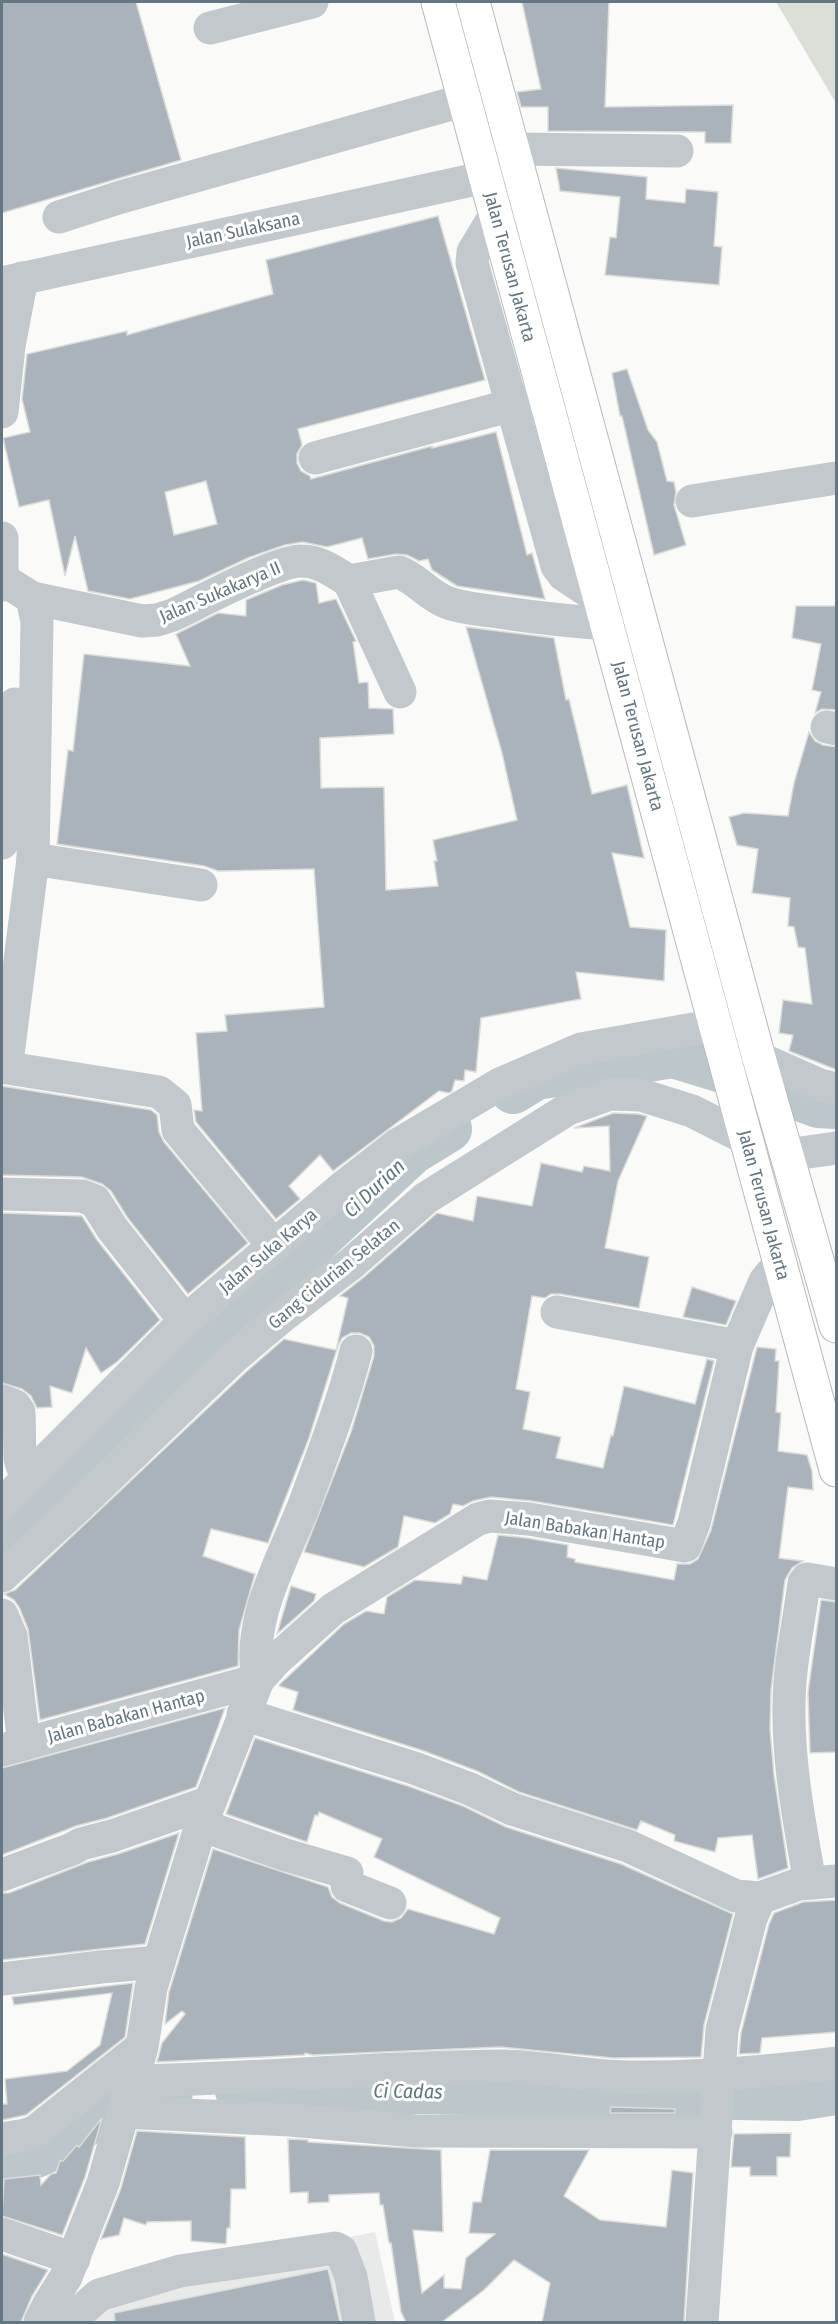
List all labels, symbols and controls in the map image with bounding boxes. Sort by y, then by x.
street label: Jalan Terusan Jakarta [479,190,541,345]
street label: Jalan Sulaksana [184,207,302,253]
street label: Jalan Sukakarya II [156,557,284,627]
street label: Jalan Terusan Jakarta [607,659,669,814]
street label: Jalan Terusan Jakarta [733,1128,795,1283]
water label: Ci Durian [339,1154,409,1222]
street label: Jalan Suka Karya [214,1203,322,1298]
street label: Gang Cidurian Selatan [264,1214,404,1334]
street label: Jalan Babakan Hantap [503,1506,667,1554]
street label: Jalan Babakan Hantap [45,1684,207,1748]
water label: Ci Cadas [373,2078,443,2104]

